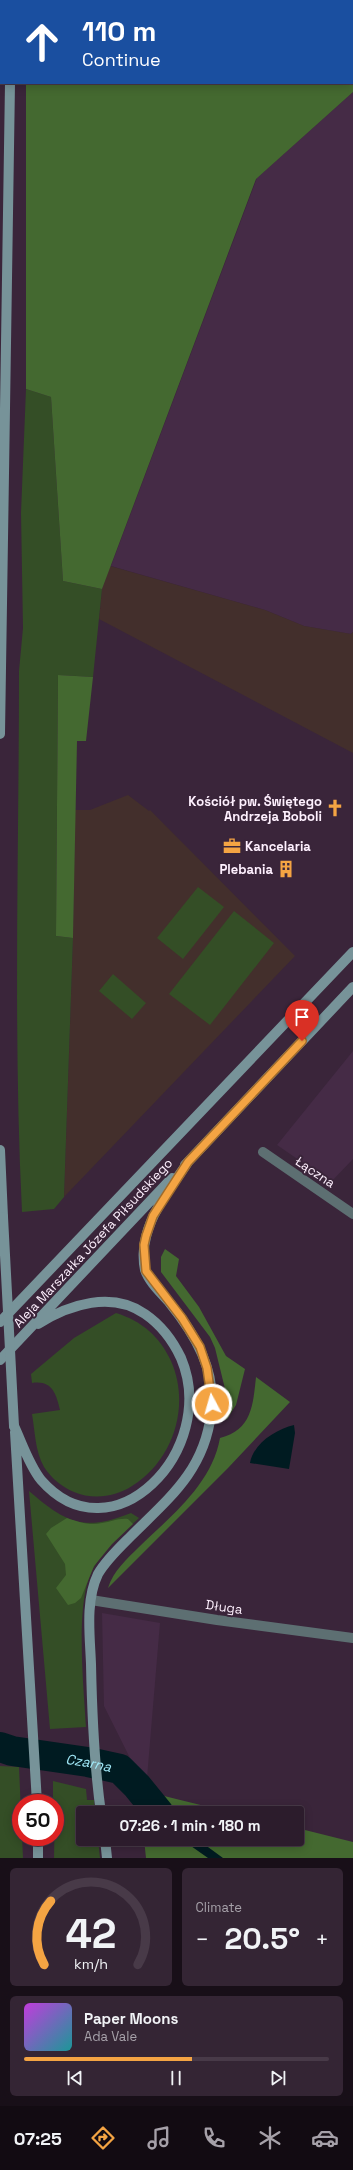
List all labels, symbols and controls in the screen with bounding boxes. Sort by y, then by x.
text: 110 m [82,13,156,49]
icon: ahead [16,16,68,68]
text: Continue [82,48,161,71]
place label: Kościół pw. Świętego Andrzeja Boboli [188,793,322,825]
church icon: Kościół pw. Świętego Andrzeja Boboli [325,798,345,818]
office icon: Kancelaria [222,836,242,856]
place label: Kancelaria [245,838,311,855]
building icon: Plebania [276,859,296,879]
place label: Plebania [219,861,273,878]
pin [285,1000,319,1041]
icon: arrive [291,1006,313,1028]
street label: Łączna [292,1152,339,1192]
street label: Aleja Marszałka Józefa Piłsudskiego [10,1155,176,1331]
position arrow [191,1383,233,1425]
street label: Długa [204,1596,244,1618]
water label: Czarna [64,1750,114,1776]
speed limit sign: 50 [12,1794,64,1846]
text: 07:26 · 1 min · 180 m [120,1816,260,1835]
text: Climate [196,1899,242,1916]
text: 42 [65,1907,116,1960]
text: 20.5° [224,1919,300,1958]
text: − [196,1925,209,1953]
text: + [315,1925,329,1953]
text: km/h [74,1955,108,1973]
text: Paper Moons [84,2009,178,2028]
text: Ada Vale [84,2028,137,2045]
icon: previous [64,2067,86,2089]
icon: pause [165,2067,187,2089]
icon: next [267,2067,289,2089]
icon: directions [89,2124,117,2152]
icon: music [145,2124,173,2152]
icon: phone [200,2124,228,2152]
icon: climate [256,2124,284,2152]
icon: car [311,2124,339,2152]
text: 07:25 [14,2127,62,2150]

